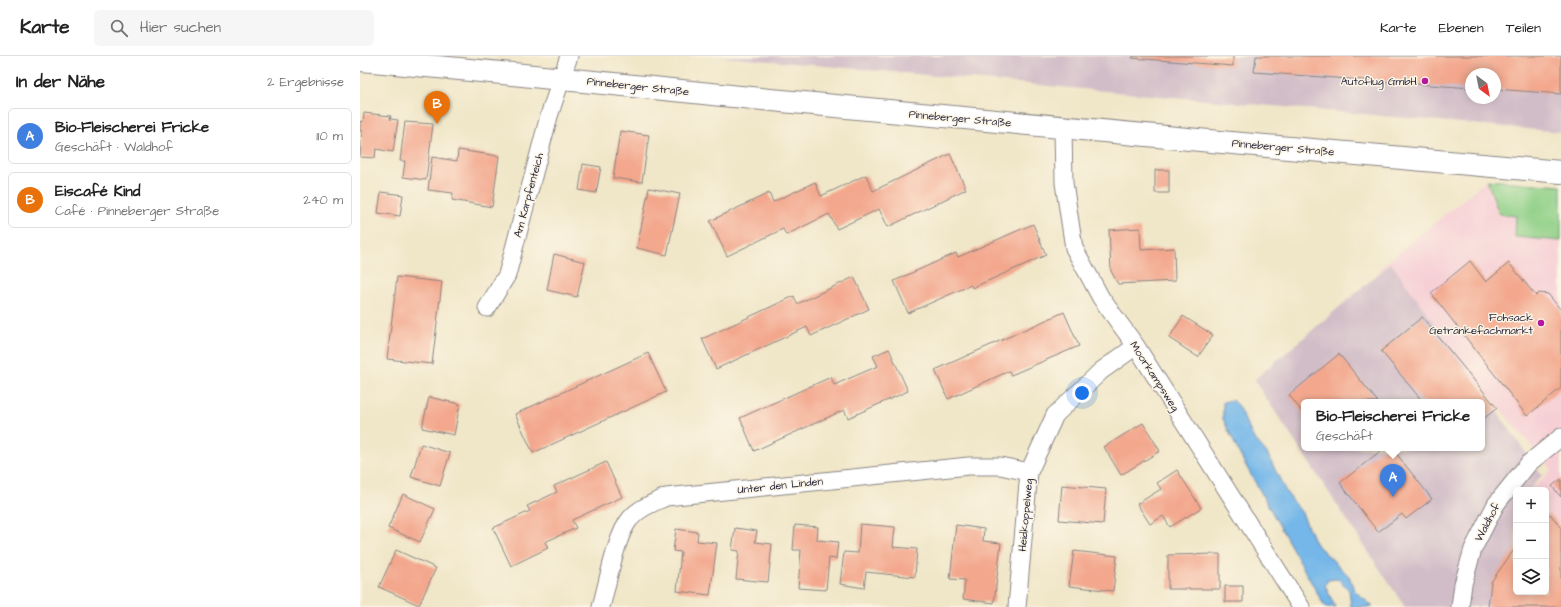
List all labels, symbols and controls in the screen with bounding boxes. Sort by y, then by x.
search box [94,10,374,46]
text: Karte [20,14,70,41]
icon: search [108,17,130,39]
text: Hier suchen [140,17,221,38]
text: Karte [1380,18,1417,38]
text: Ebenen [1439,18,1484,38]
text: Teilen [1506,18,1541,38]
north arrow [1465,68,1501,104]
text: In der Nähe [16,70,105,94]
text: 2 Ergebnisse [267,73,344,91]
street label: Pinneberger Straße [586,74,690,100]
place label: Autoflug GmbH [1341,74,1417,90]
marker: Autoflug GmbH [1420,76,1430,86]
pin: B [424,91,450,124]
street label: Pinneberger Straße [908,107,1012,131]
text: Bio-Fleischerei Fricke [55,117,209,138]
text: A [26,127,34,145]
text: 110 m [316,127,343,145]
street label: Pinneberger Straße [1231,136,1335,160]
text: Geschäft · Waldhof [55,138,173,156]
street label: Am Karpfenteich [510,151,547,239]
text: Eiscafé Kind [55,181,140,202]
text: B [25,191,35,209]
text: 240 m [303,191,343,209]
text: Café · Pinneberger Straße [55,202,219,220]
place label: Fohsack Getränkefachmarkt [1429,310,1534,338]
marker: Fohsack Getränkefachmarkt [1536,318,1546,328]
street label: Moorkampsweg [1125,338,1183,415]
your location [1072,383,1092,403]
popup [1301,399,1485,451]
text: Bio-Fleischerei Fricke [1316,406,1470,427]
text: Geschäft [1316,427,1373,445]
pin: A [1380,464,1406,497]
street label: Unter den Linden [737,473,824,497]
street label: Heidkoppelweg [1015,478,1037,552]
map controls [1513,487,1549,595]
button: + [1513,487,1549,523]
street label: Waldhof [1471,500,1504,544]
button: − [1513,523,1549,559]
button: layers [1513,559,1549,595]

